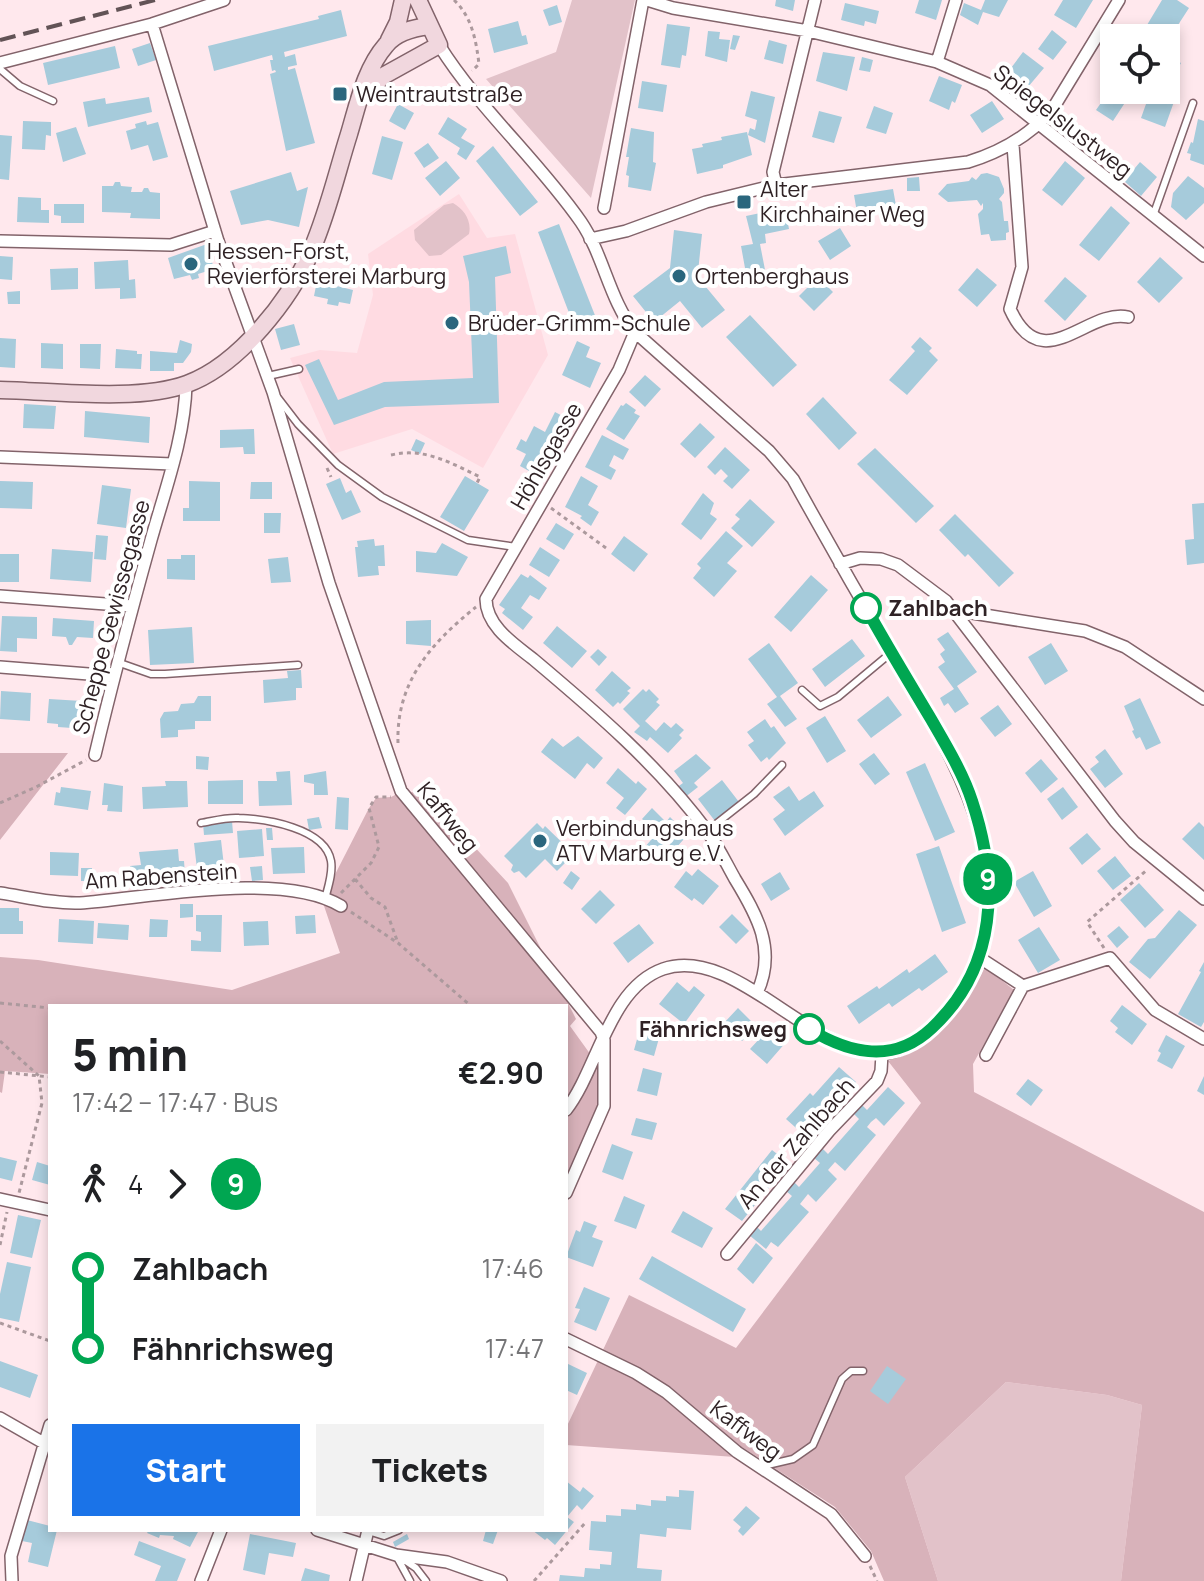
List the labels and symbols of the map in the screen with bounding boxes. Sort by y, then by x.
street label: Spiegelslustweg [988,57,1138,185]
place label: Weintrautstraße [356,79,523,109]
marker: Weintrautstraße [331,85,349,103]
place label: Alter Kirchhainer Weg [760,174,925,229]
marker: Alter Kirchhainer Weg [735,193,753,211]
place label: Hessen-Forst, Revierförsterei Marburg [207,236,446,291]
marker: Hessen-Forst, Revierförsterei Marburg [182,255,200,273]
place label: Ortenberghaus [695,261,849,291]
marker: Ortenberghaus [670,267,688,285]
place label: Brüder-Grimm-Schule [468,308,691,338]
marker: Brüder-Grimm-Schule [443,314,461,332]
street label: Höhlsgasse [503,397,589,515]
street label: Scheppe Gewissegasse [65,496,157,738]
marker: Zahlbach [851,593,881,623]
place label: Zahlbach [888,593,988,623]
street label: Kaffweg [410,776,486,858]
place label: Verbindungshaus ATV Marburg e.V. [556,813,734,868]
marker: Verbindungshaus ATV Marburg e.V. [531,832,549,850]
line badge: 9 [962,853,1014,905]
street label: Am Rabenstein [84,856,238,896]
place label: Fähnrichsweg [639,1014,787,1044]
marker: Fähnrichsweg [794,1014,824,1044]
street label: An der Zahlbach [731,1071,861,1215]
street label: Kaffweg [704,1393,788,1467]

